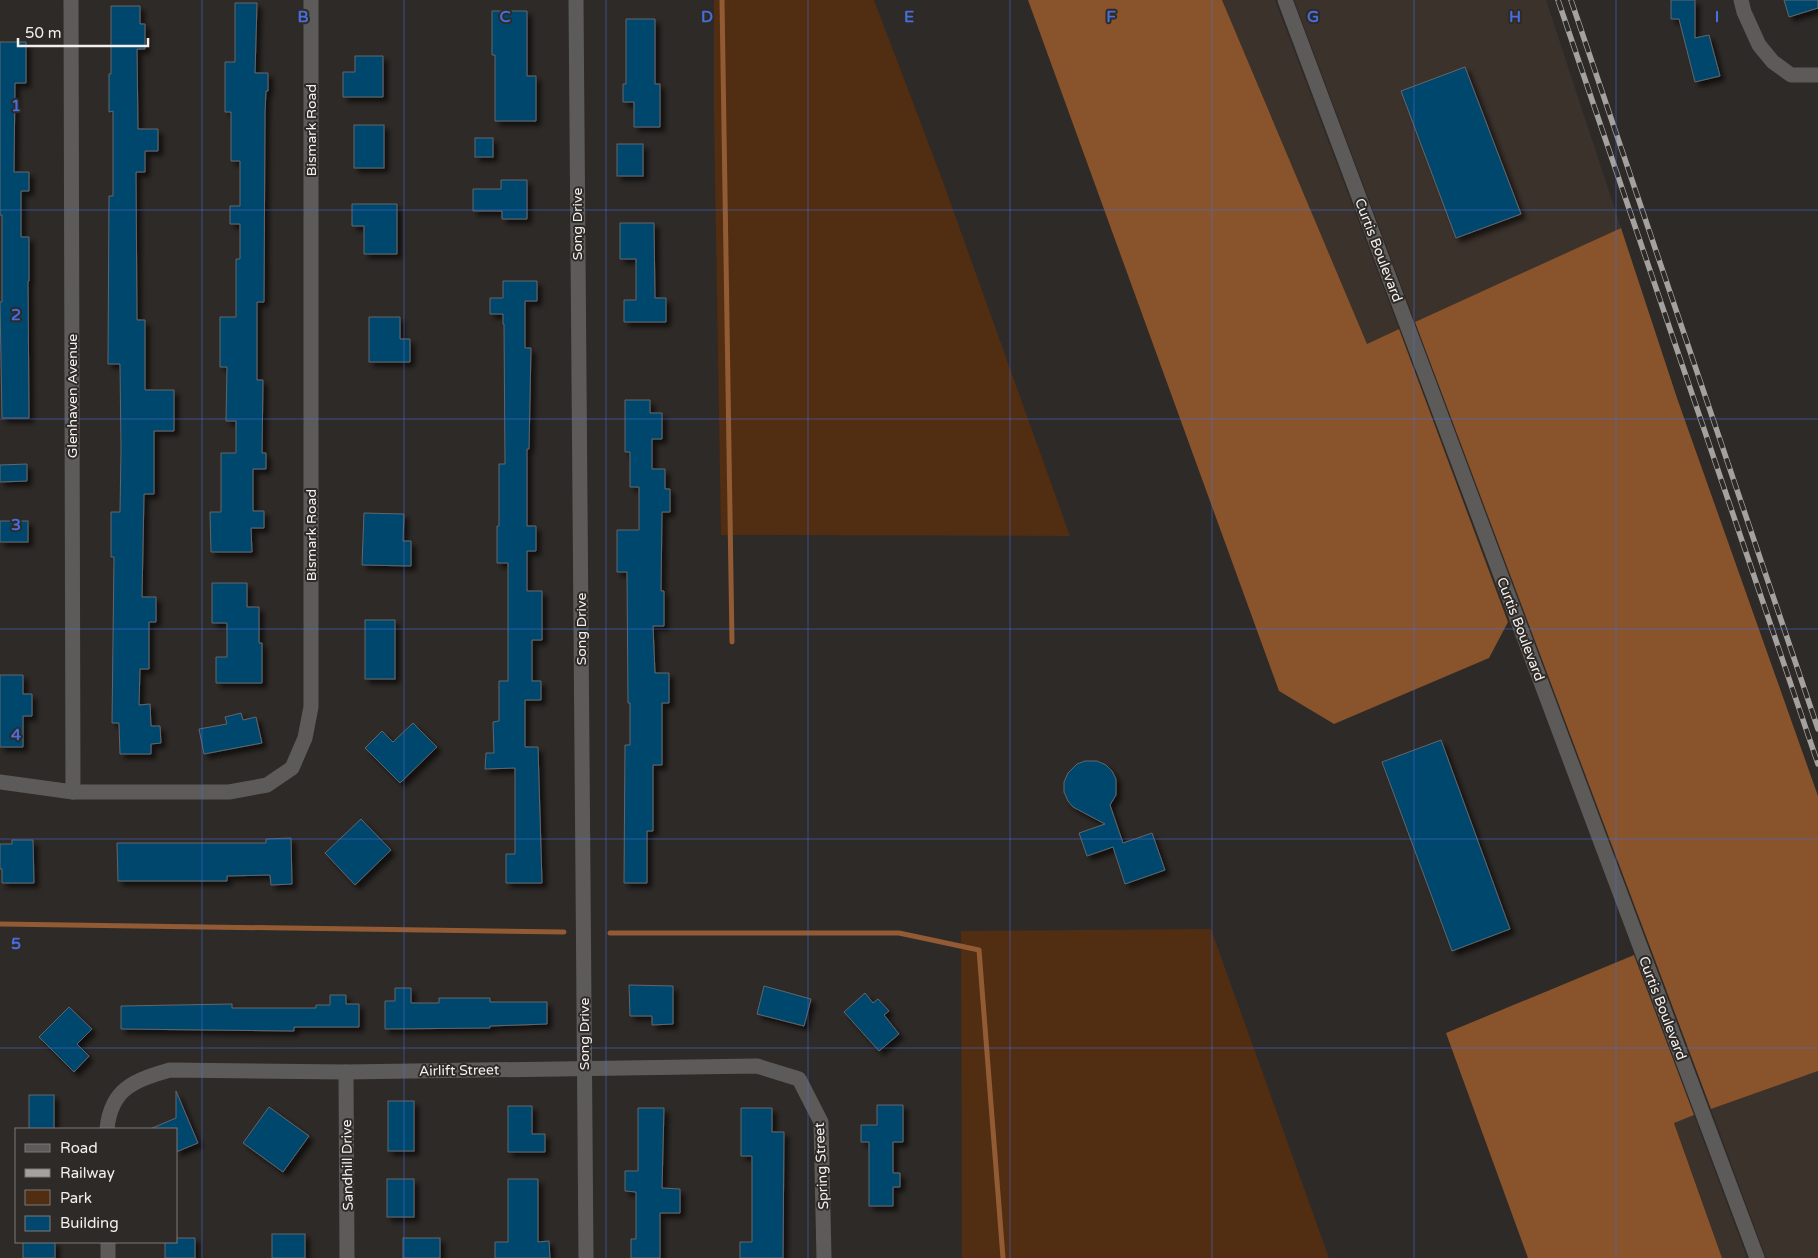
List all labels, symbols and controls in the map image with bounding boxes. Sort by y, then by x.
text: B [297,7,309,27]
text: C [499,7,511,27]
text: D [701,7,713,27]
text: E [904,7,914,27]
text: F [1106,7,1116,27]
text: G [1307,7,1319,27]
text: H [1509,7,1521,27]
text: I [1715,7,1719,27]
scale bar [18,15,148,47]
text: 50 m [25,24,62,42]
street label: Bismark Road [303,84,320,176]
text: 1 [11,96,21,116]
street label: Song Drive [569,188,586,260]
street label: Curtis Boulevard [1351,196,1406,305]
text: 2 [11,305,21,325]
street label: Glenhaven Avenue [64,334,81,458]
street label: Bismark Road [303,489,320,581]
text: 3 [11,515,21,535]
street label: Curtis Boulevard [1493,575,1548,684]
street label: Song Drive [573,593,590,665]
text: 4 [11,725,21,745]
text: 5 [11,934,21,954]
street label: Curtis Boulevard [1635,954,1690,1063]
street label: Song Drive [576,998,593,1070]
street label: Airlift Street [419,1061,500,1080]
street label: Sandhill Drive [338,1119,357,1211]
street label: Spring Street [811,1121,832,1210]
legend [15,1128,178,1243]
text: Road [60,1139,98,1157]
text: Railway [60,1164,115,1182]
text: Park [60,1189,92,1207]
text: Building [60,1214,119,1232]

